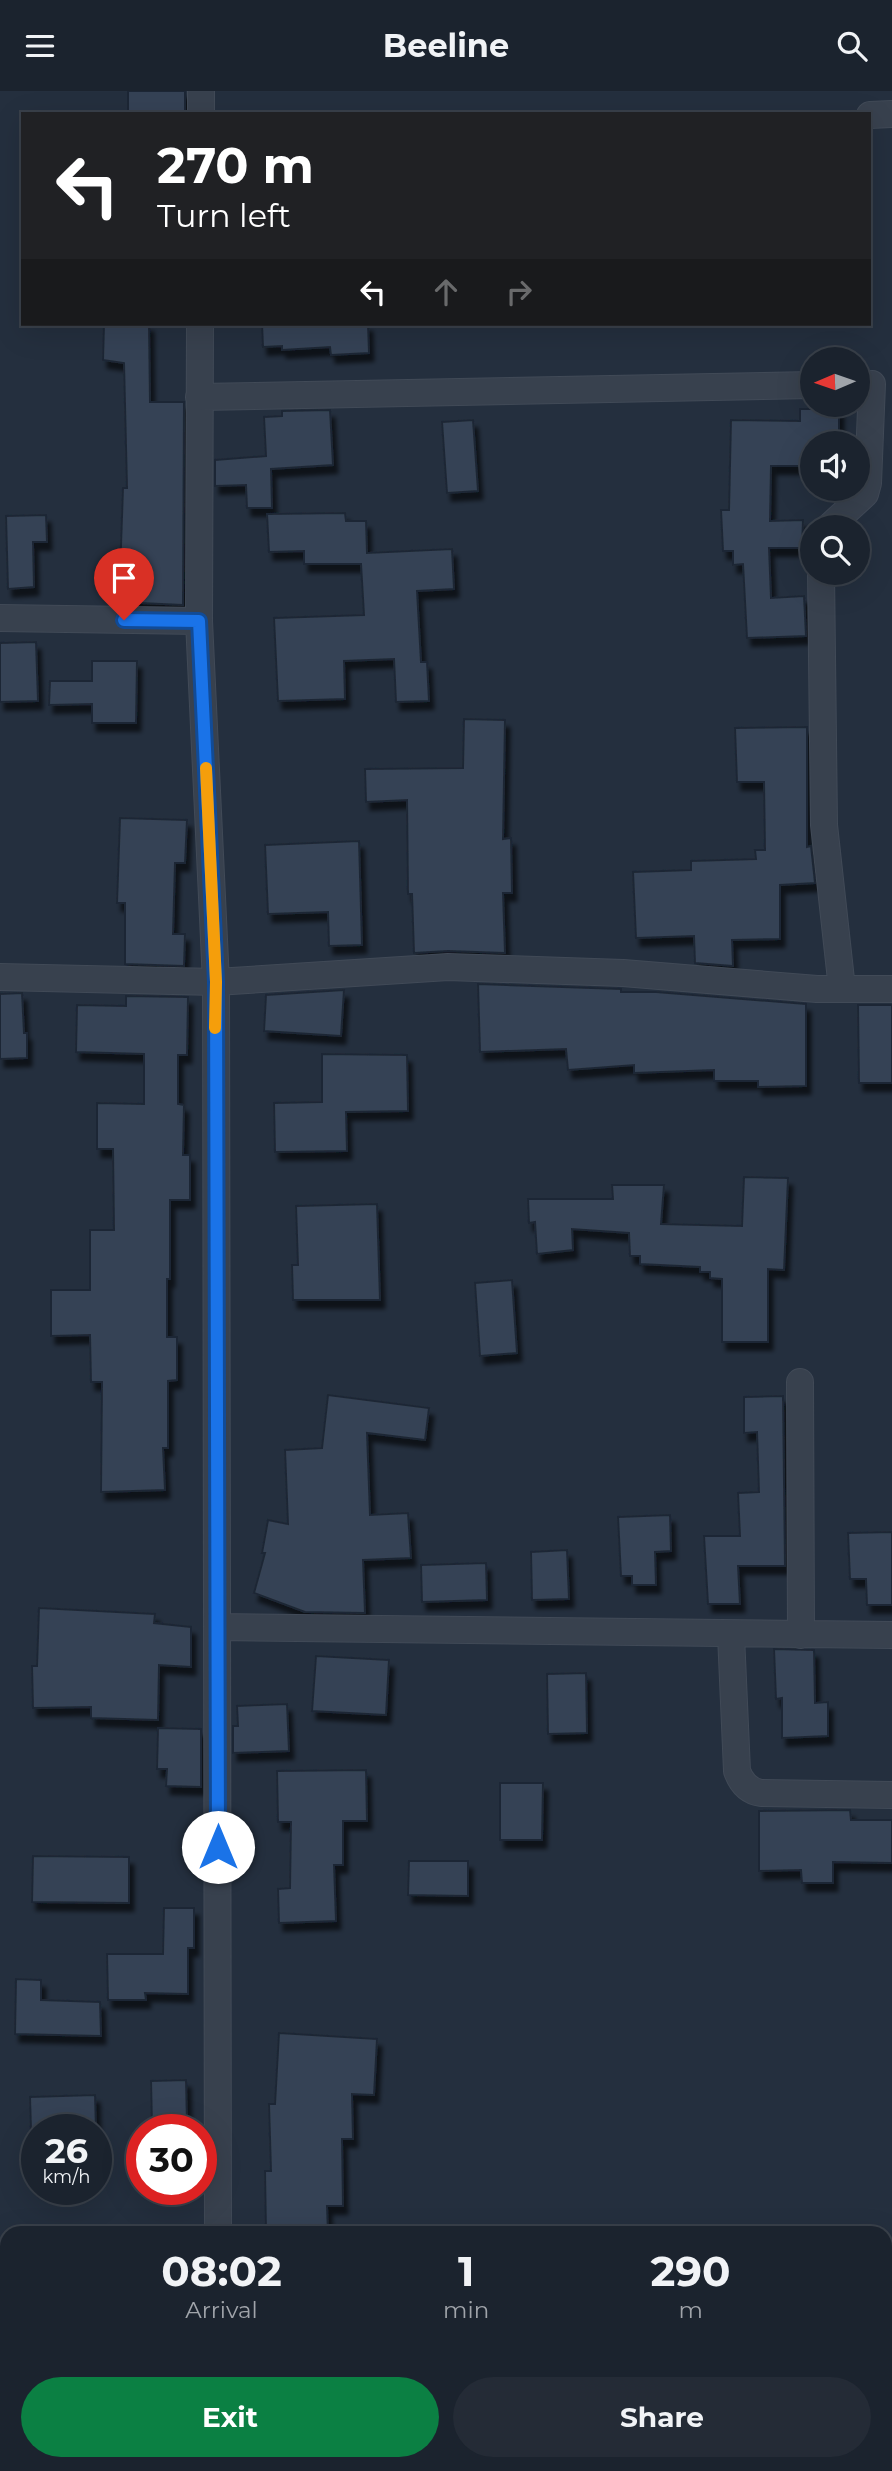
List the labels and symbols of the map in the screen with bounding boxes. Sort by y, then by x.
north arrow [800,347,870,417]
pin [94,548,154,620]
position arrow [181,1810,255,1884]
speed limit sign: 30 [126,2114,217,2205]

